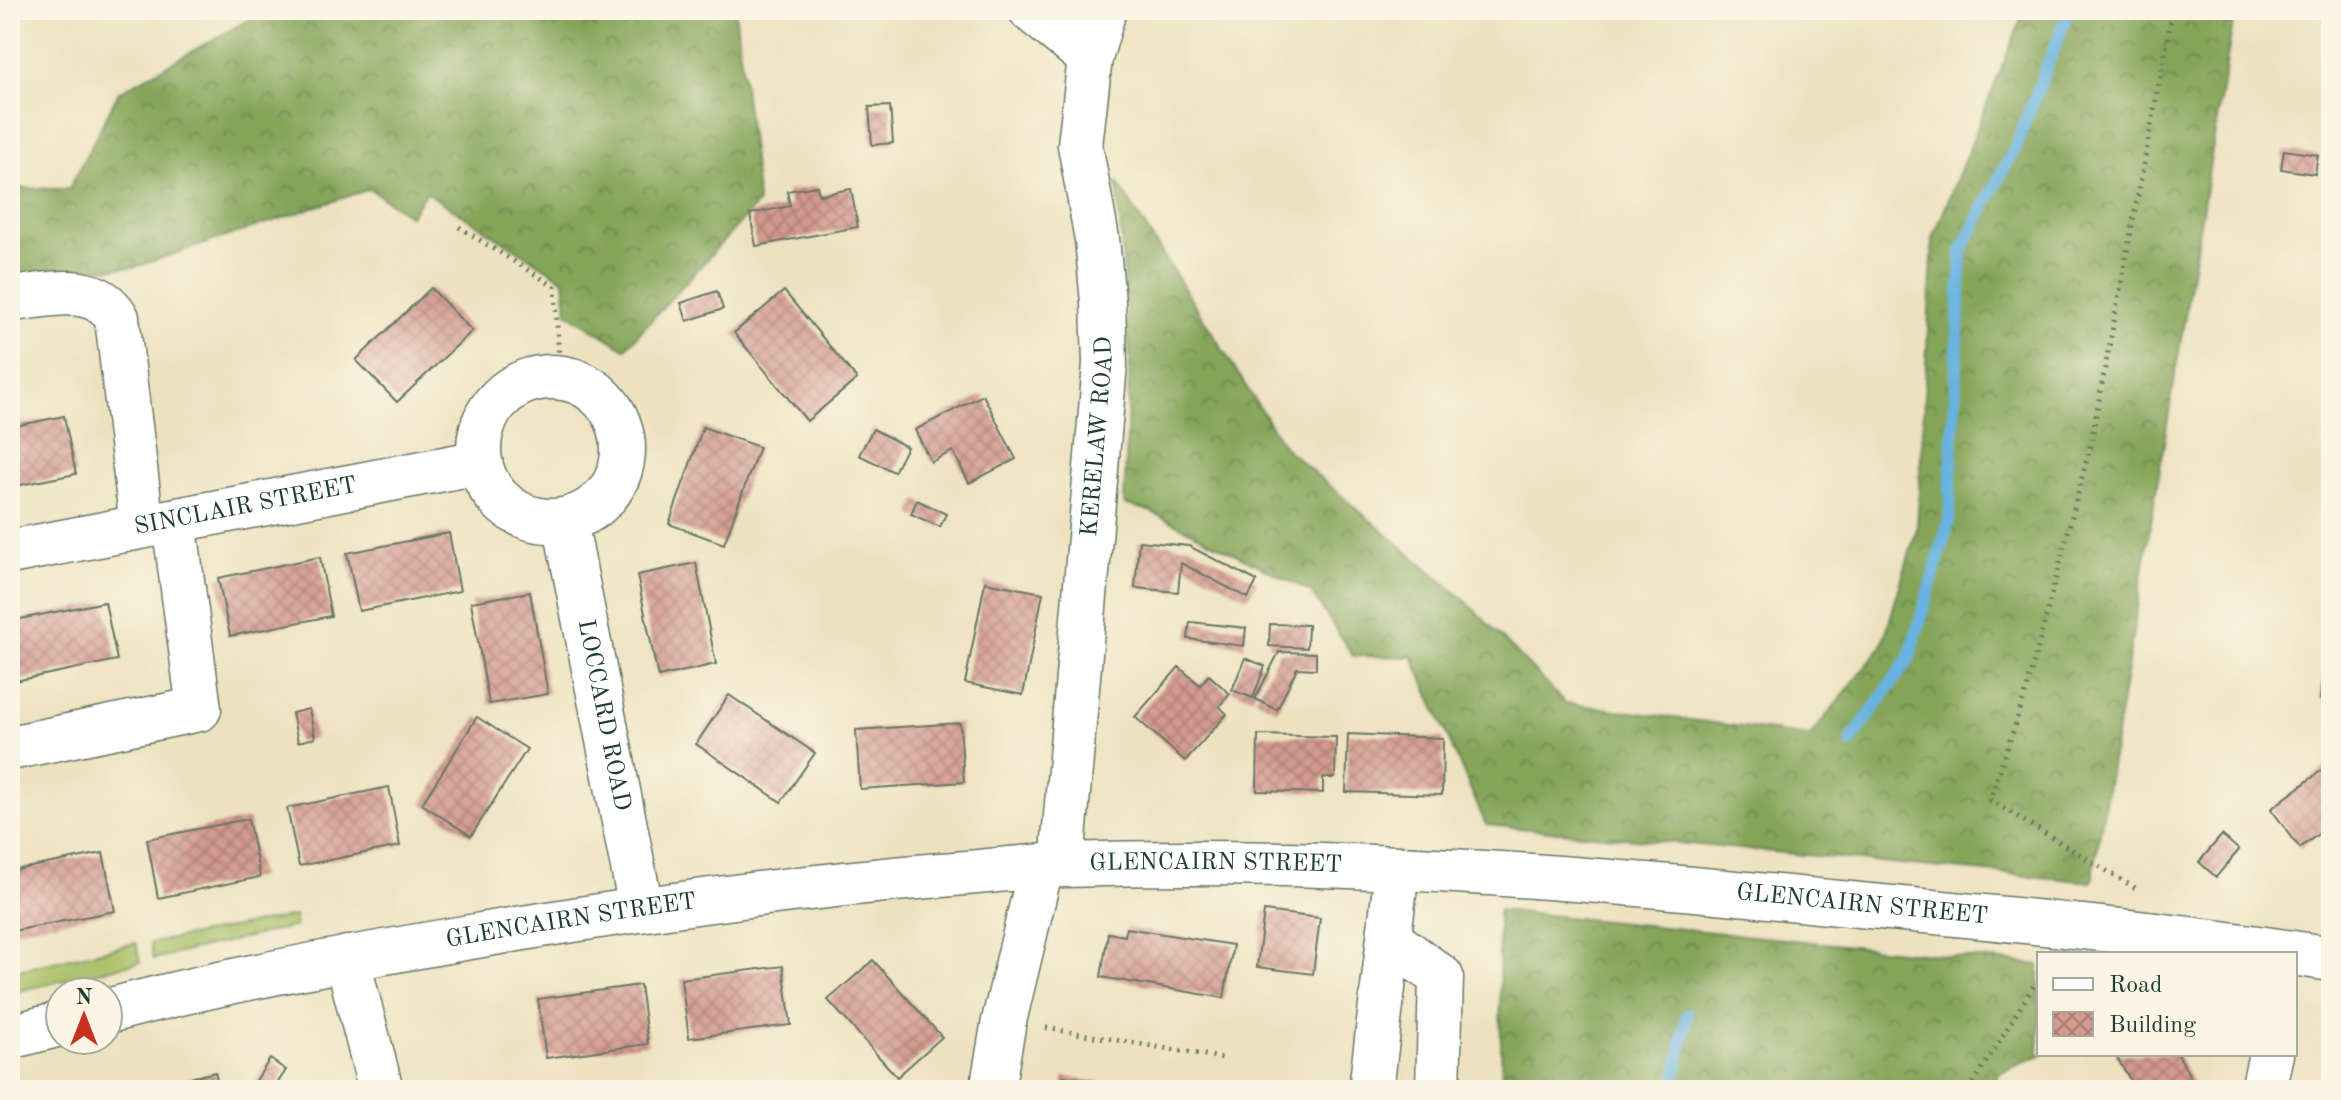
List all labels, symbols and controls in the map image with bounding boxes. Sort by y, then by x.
street label: KERELAW ROAD [1078,336,1118,538]
street label: SINCLAIR STREET [132,474,359,540]
street label: LOCCARD ROAD [573,618,634,813]
street label: GLENCAIRN STREET [1089,851,1343,878]
street label: GLENCAIRN STREET [1735,881,1989,929]
street label: GLENCAIRN STREET [444,890,698,953]
legend [2037,952,2297,1056]
text: Road [2109,974,2162,998]
north arrow [44,976,124,1056]
text: N [76,987,93,1009]
text: Building [2109,1014,2196,1038]

